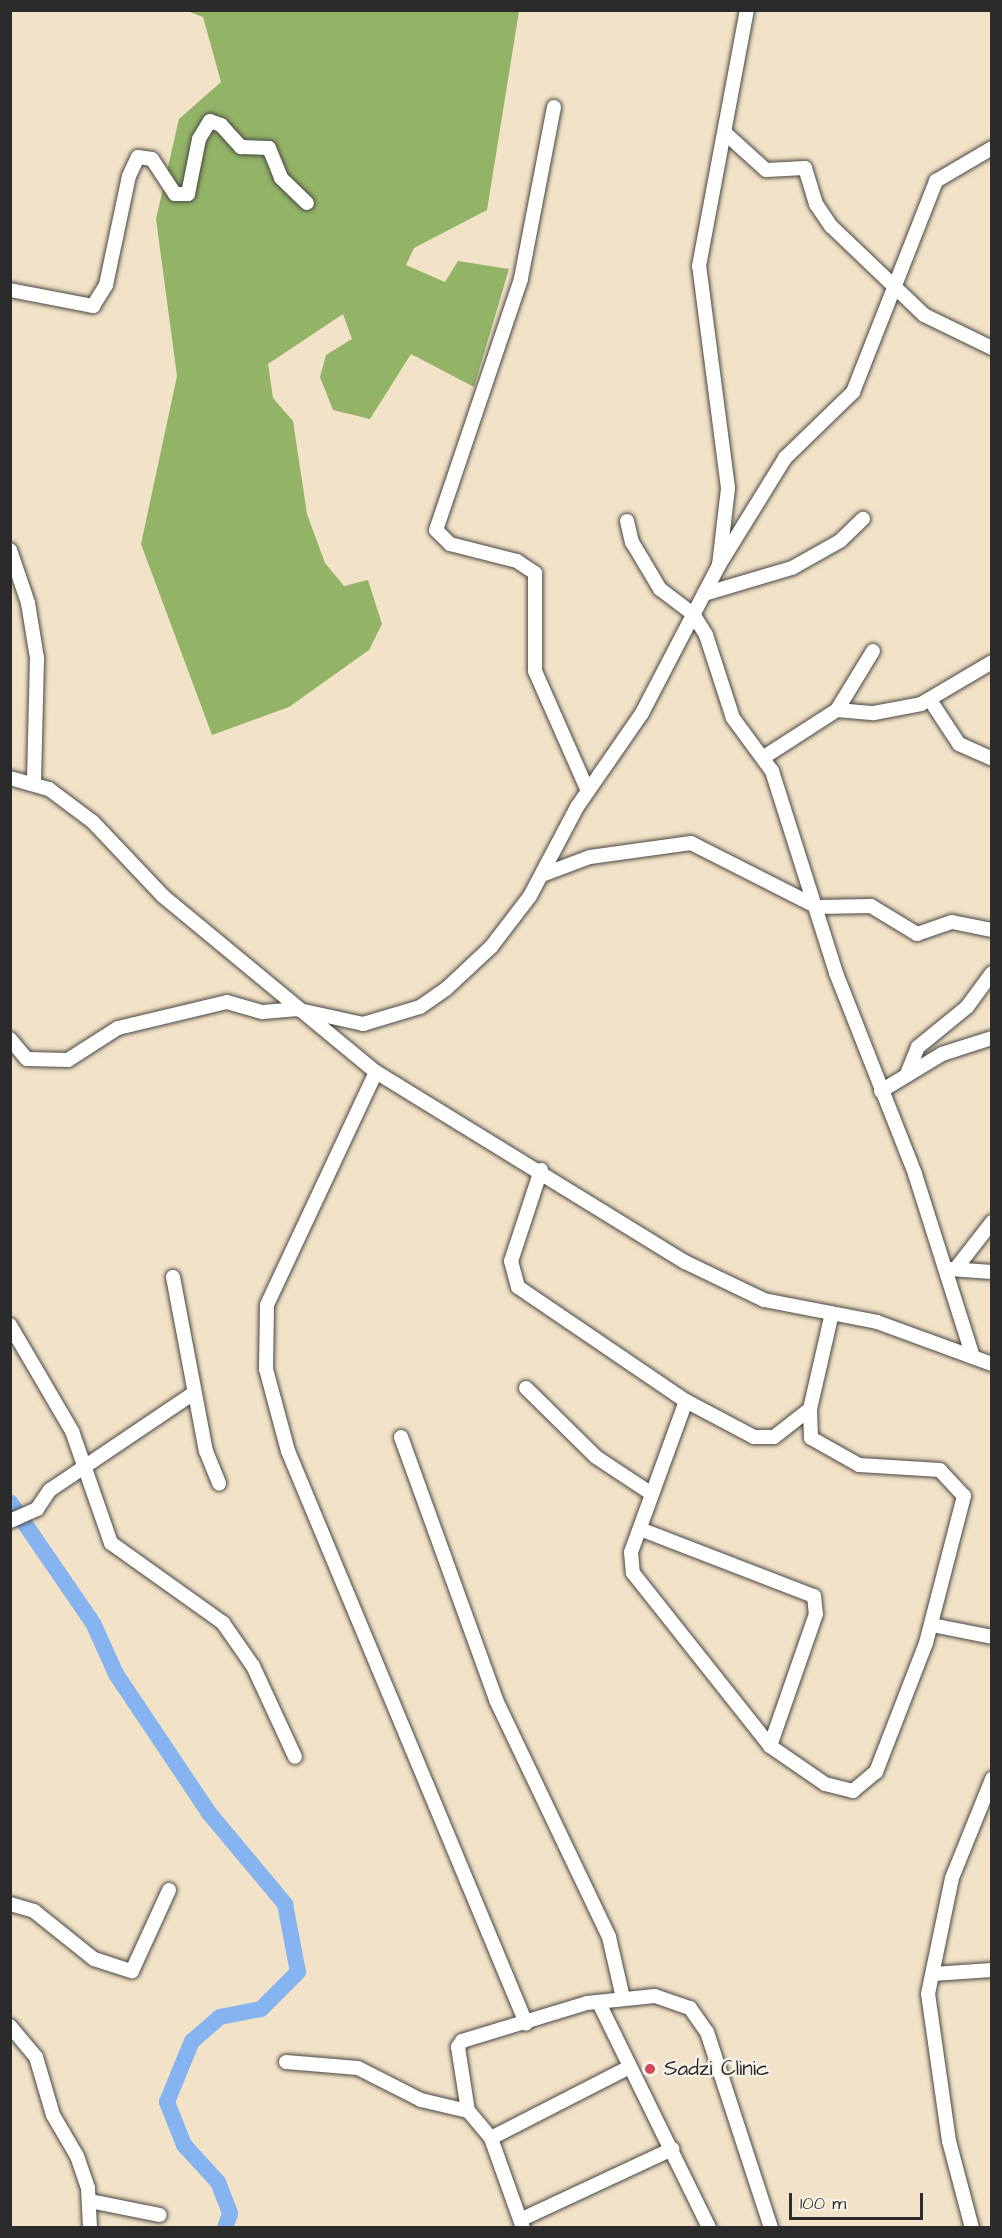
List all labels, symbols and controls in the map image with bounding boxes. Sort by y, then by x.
place label: Sadzi Clinic [664,2056,769,2082]
marker: Sadzi Clinic [641,2060,659,2078]
scale bar [792,2181,926,2219]
text: 100 m [800,2191,846,2216]

